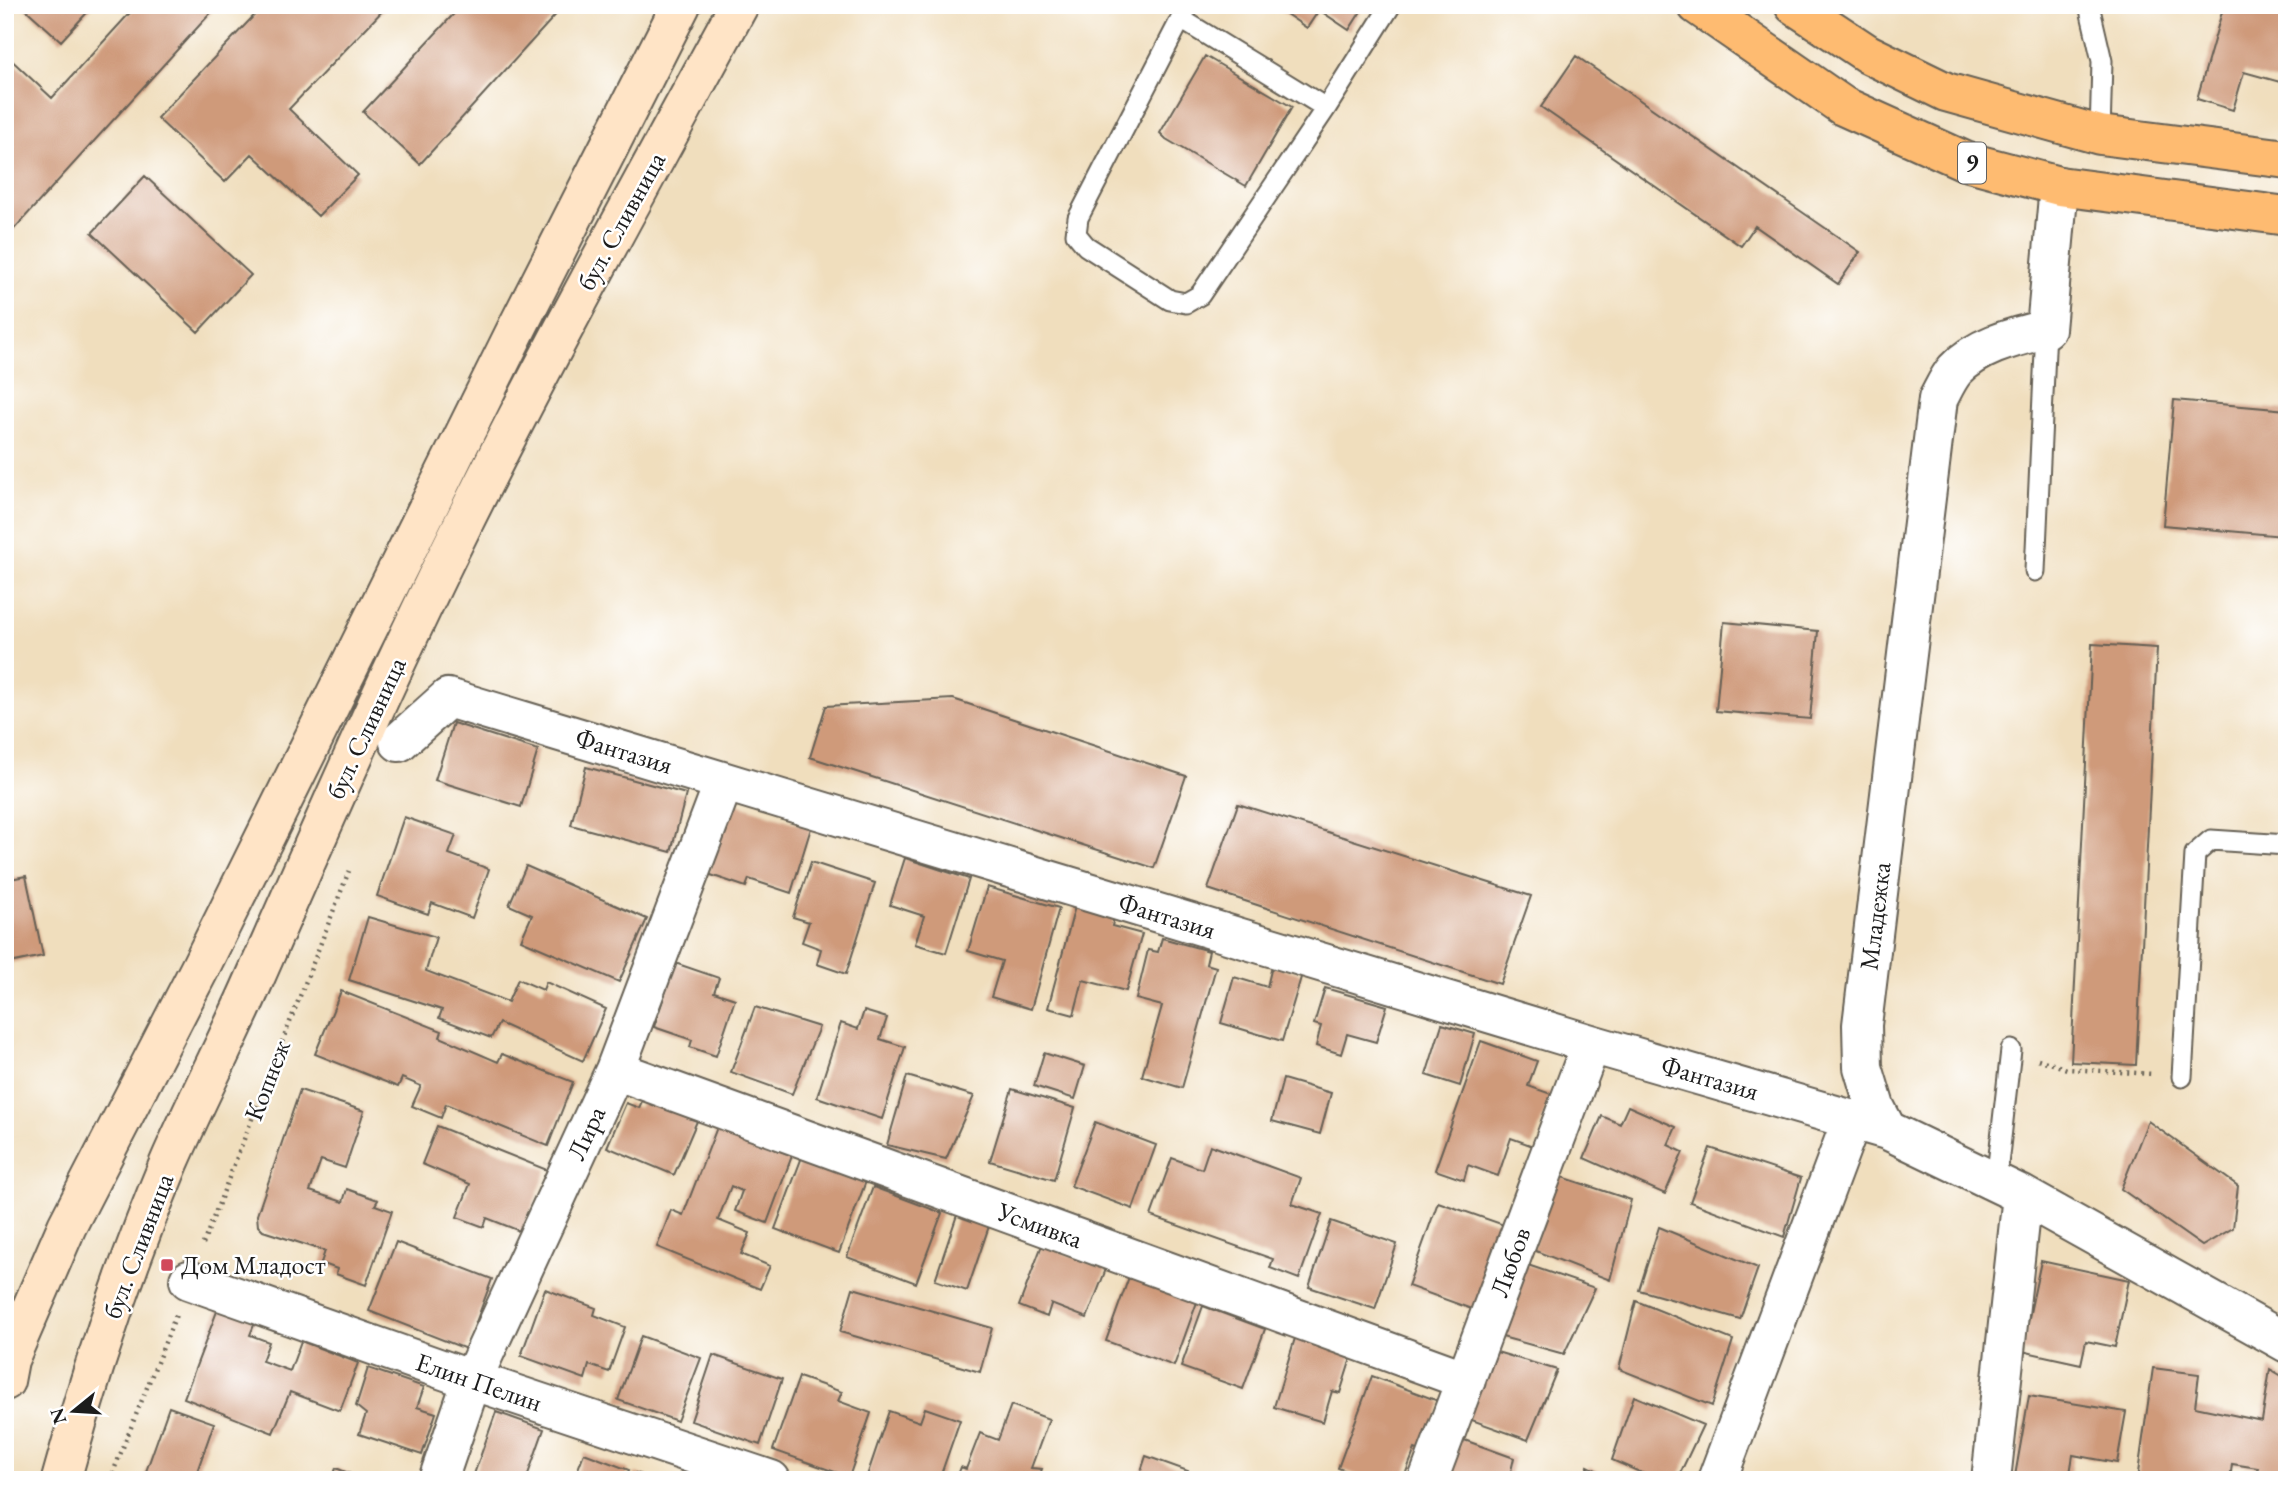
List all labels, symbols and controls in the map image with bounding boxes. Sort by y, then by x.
road number: 9 [1958,142,1986,183]
street label: бул. Сливница [569,145,673,296]
street label: бул. Сливница [318,651,414,804]
street label: Фантазия [571,720,677,782]
street label: Младежка [1852,859,1899,972]
street label: Фантазия [1114,885,1220,947]
street label: Копнеж [236,1035,298,1125]
street label: Фантазия [1657,1048,1763,1108]
street label: Лира [559,1100,613,1165]
street label: бул. Сливница [95,1168,181,1323]
street label: Усмивка [992,1194,1088,1256]
street label: Любов [1482,1222,1538,1302]
place label: Дом Младост [181,1248,326,1282]
marker: Дом Младост [159,1257,175,1273]
street label: Елин Пелин [411,1345,547,1419]
north arrow [38,1376,108,1446]
text: N [44,1404,73,1427]

